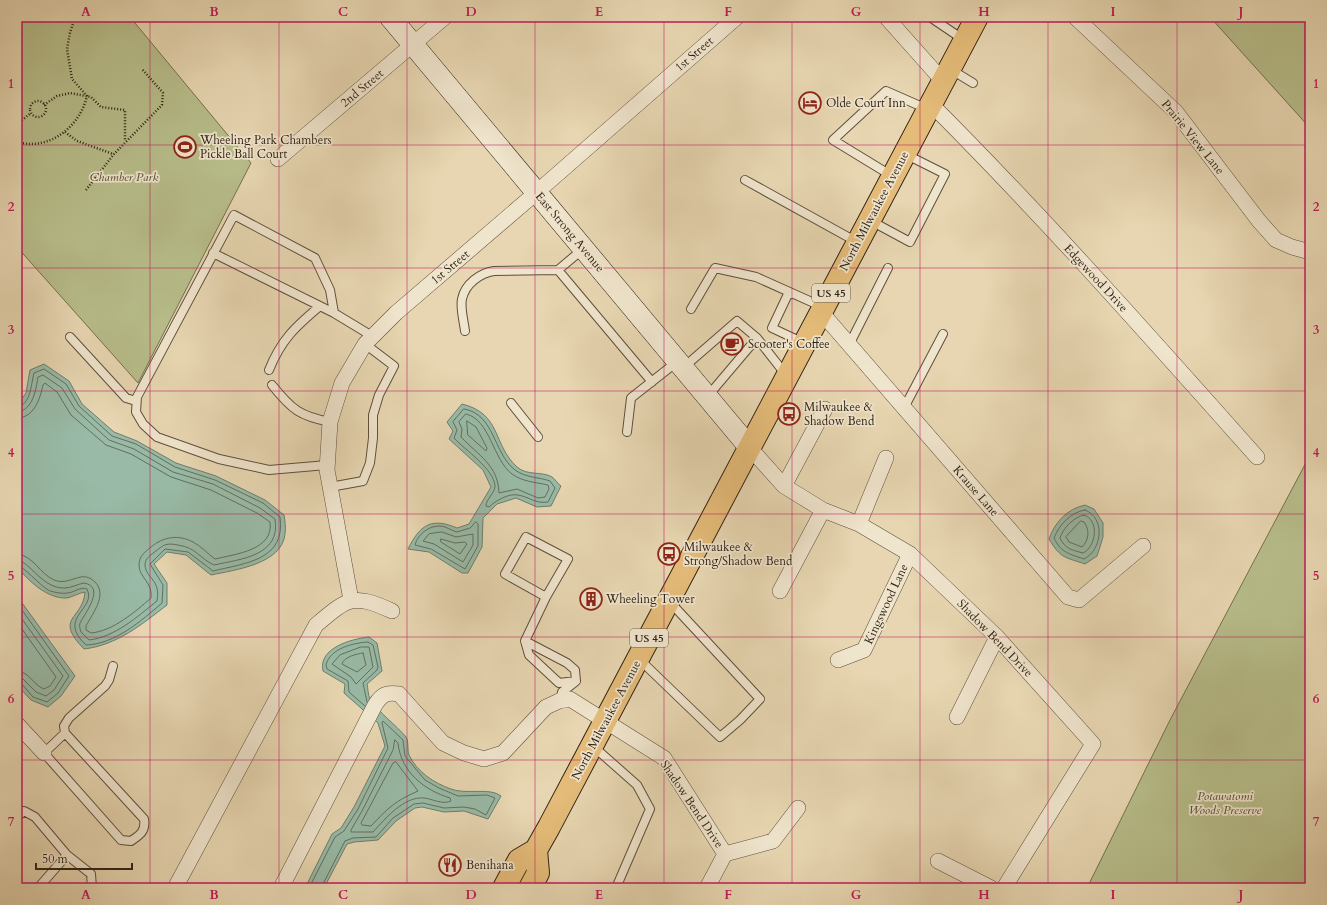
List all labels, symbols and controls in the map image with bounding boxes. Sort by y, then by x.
text: A [81,3,91,21]
text: B [209,3,219,21]
text: C [338,3,348,21]
text: D [465,3,477,21]
text: E [595,3,603,21]
text: F [724,3,732,21]
text: G [851,3,862,21]
text: H [978,3,990,21]
text: I [1110,3,1116,21]
text: J [1237,3,1244,21]
street label: 1st Street [671,33,717,75]
street label: 2nd Street [337,65,387,111]
text: 1 [8,75,14,93]
text: 1 [1313,75,1319,93]
hotel icon: Olde Court Inn [797,90,823,116]
place label: Olde Court Inn [826,95,906,111]
street label: Prairie View Lane [1158,96,1228,178]
place label: Wheeling Park Chambers Pickle Ball Court [199,132,332,162]
sports icon: Wheeling Park Chambers Pickle Ball Court [172,134,198,160]
street label: North Milwaukee Avenue [836,148,912,274]
park label: Chamber Park [90,169,158,185]
street label: East Strong Avenue [532,189,608,275]
text: 2 [8,198,15,216]
text: 2 [1313,198,1320,216]
street label: Edgewood Drive [1060,241,1132,315]
street label: 1st Street [427,246,473,288]
road number: US 45 [812,284,850,302]
text: 3 [8,321,15,339]
text: 3 [1313,321,1320,339]
cafe icon: Scooter's Coffee [719,331,745,357]
place label: Scooter's Coffee [748,336,830,352]
place label: Milwaukee & Shadow Bend [804,399,875,429]
bus stop icon: Milwaukee & Shadow Bend [776,401,802,427]
text: 4 [8,444,15,462]
text: 4 [1313,444,1320,462]
street label: Krause Lane [949,462,1003,520]
place label: Milwaukee & Strong/Shadow Bend [684,539,793,569]
bus stop icon: Milwaukee & Strong/Shadow Bend [656,541,682,567]
street label: Kingswood Lane [860,561,912,647]
text: 5 [8,567,14,585]
text: 5 [1313,567,1319,585]
building icon: Wheeling Tower [578,586,604,612]
place label: Wheeling Tower [605,591,695,607]
street label: Shadow Bend Drive [954,596,1036,680]
road number: US 45 [630,629,668,647]
street label: North Milwaukee Avenue [568,657,644,783]
text: 6 [8,690,15,708]
text: 6 [1313,690,1320,708]
street label: Shadow Bend Drive [657,757,727,851]
park label: Potawatomi Woods Preserve [1189,788,1262,818]
text: 7 [8,813,15,831]
text: 7 [1313,813,1320,831]
scale bar [36,845,132,871]
text: 50 m [42,851,69,867]
restaurant icon: Benihana [437,852,463,878]
place label: Benihana [466,857,514,873]
text: A [81,886,91,904]
text: B [209,886,219,904]
text: C [338,886,348,904]
text: D [465,886,477,904]
text: E [595,886,603,904]
text: F [724,886,732,904]
text: G [851,886,862,904]
text: H [978,886,990,904]
text: I [1110,886,1116,904]
text: J [1237,886,1244,904]

